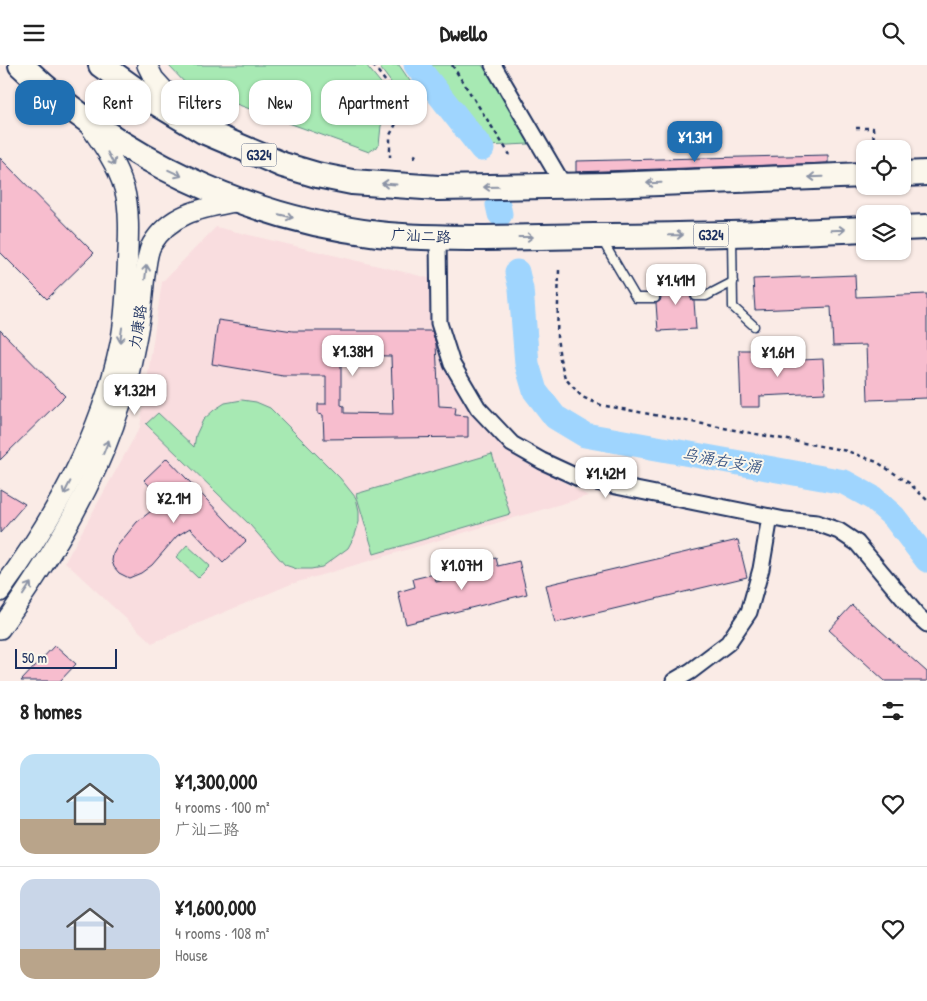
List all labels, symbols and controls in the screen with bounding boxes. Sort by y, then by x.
text: Dwello [440,18,487,48]
icon: menu [20,19,48,47]
icon: search [879,19,907,47]
chip: Buy [15,80,75,125]
chip: Rent [85,80,151,125]
chip: Filters [161,80,239,125]
chip: New [249,80,311,125]
chip: Apartment [321,80,427,125]
pin: ¥1.3M [660,121,730,163]
text: ¥1.3M [678,126,712,148]
map controls [856,140,911,260]
button: locate [856,140,911,195]
road number: G324 [242,143,276,167]
one-way arrow [106,151,116,166]
one-way arrow [167,168,182,178]
one-way arrow [809,173,825,182]
one-way arrow [646,178,662,188]
one-way arrow [382,180,398,189]
one-way arrow [483,182,500,192]
button: layers [856,205,911,260]
one-way arrow [278,212,294,221]
street label: 广汕二路 [391,223,452,248]
road number: G324 [694,223,728,247]
one-way arrow [830,226,846,235]
one-way arrow [667,230,683,240]
one-way arrow [517,232,533,242]
pin: ¥1.41M [635,263,717,306]
one-way arrow [141,264,151,280]
text: ¥1.41M [657,269,695,291]
street label: 力康路 [124,303,151,351]
one-way arrow [116,327,126,343]
pin: ¥1.38M [312,335,394,377]
pin: ¥1.6M [743,335,813,378]
text: ¥1.38M [333,340,373,362]
text: ¥1.6M [762,341,794,363]
pin: ¥1.32M [94,373,176,416]
text: ¥1.32M [115,379,155,401]
one-way arrow [102,439,111,455]
water label: 乌涌右支涌 [681,442,764,478]
pin: ¥1.42M [565,457,647,499]
text: ¥1.42M [586,462,626,484]
one-way arrow [62,480,72,495]
pin: ¥2.1M [139,481,209,524]
text: ¥2.1M [157,487,191,509]
pin: ¥1.07M [421,549,503,591]
text: ¥1.07M [441,554,483,576]
one-way arrow [23,582,33,596]
scale bar [15,646,118,669]
text: 50 m [22,648,47,667]
text: 8 homes [20,697,82,726]
icon: filters [879,697,907,725]
text: ¥1,300,000 [175,767,257,796]
icon: home [60,774,120,834]
icon: heart [879,790,907,818]
text: 4 rooms · 100 m² [175,796,270,818]
text: 广汕二路 [175,818,239,840]
text: ¥1,600,000 [175,893,256,922]
icon: home [60,899,120,959]
icon: heart [879,915,907,943]
text: 4 rooms · 108 m² [175,922,269,944]
text: House [175,944,208,966]

